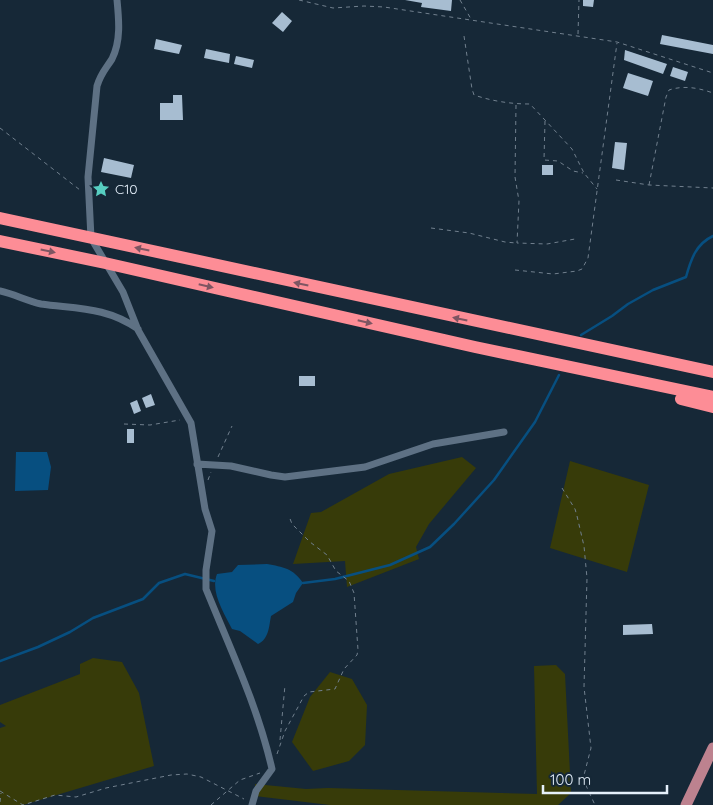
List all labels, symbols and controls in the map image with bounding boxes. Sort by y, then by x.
place icon: C10 [91,179,111,199]
place label: C10 [115,180,138,198]
one-way arrow [134,245,150,253]
one-way arrow [40,247,55,255]
one-way arrow [294,280,309,288]
one-way arrow [199,282,214,290]
one-way arrow [451,314,467,322]
one-way arrow [357,318,372,326]
scale bar [543,762,667,794]
text: 100 m [550,770,591,789]

